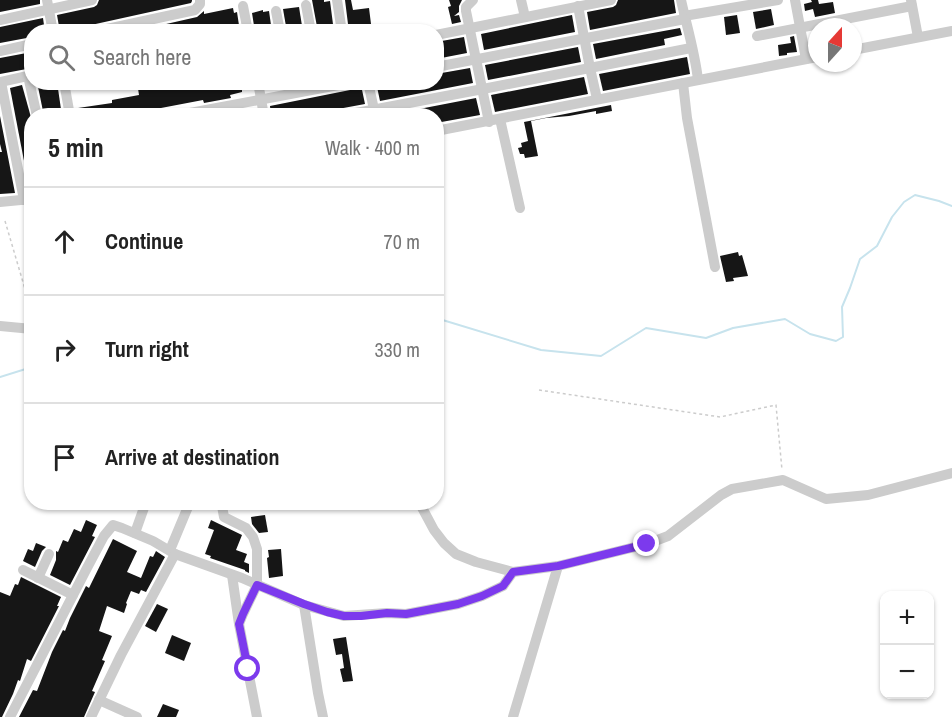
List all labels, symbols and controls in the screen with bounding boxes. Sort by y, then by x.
north arrow [808,18,862,72]
search box [24,24,444,90]
icon: search [45,41,78,74]
text: Search here [93,42,191,72]
text: 5 min [48,130,104,165]
text: Walk · 400 m [325,134,420,161]
icon: ahead [48,225,81,258]
text: Continue [105,226,183,256]
text: 70 m [384,228,420,255]
icon: right [48,333,81,366]
text: Turn right [105,334,189,364]
text: 330 m [374,336,420,363]
icon: arrive [48,441,81,474]
text: Arrive at destination [105,442,279,472]
route end [633,530,659,556]
map controls [880,591,934,699]
button: + [880,591,934,645]
button: − [880,645,934,699]
route start [234,655,260,681]

